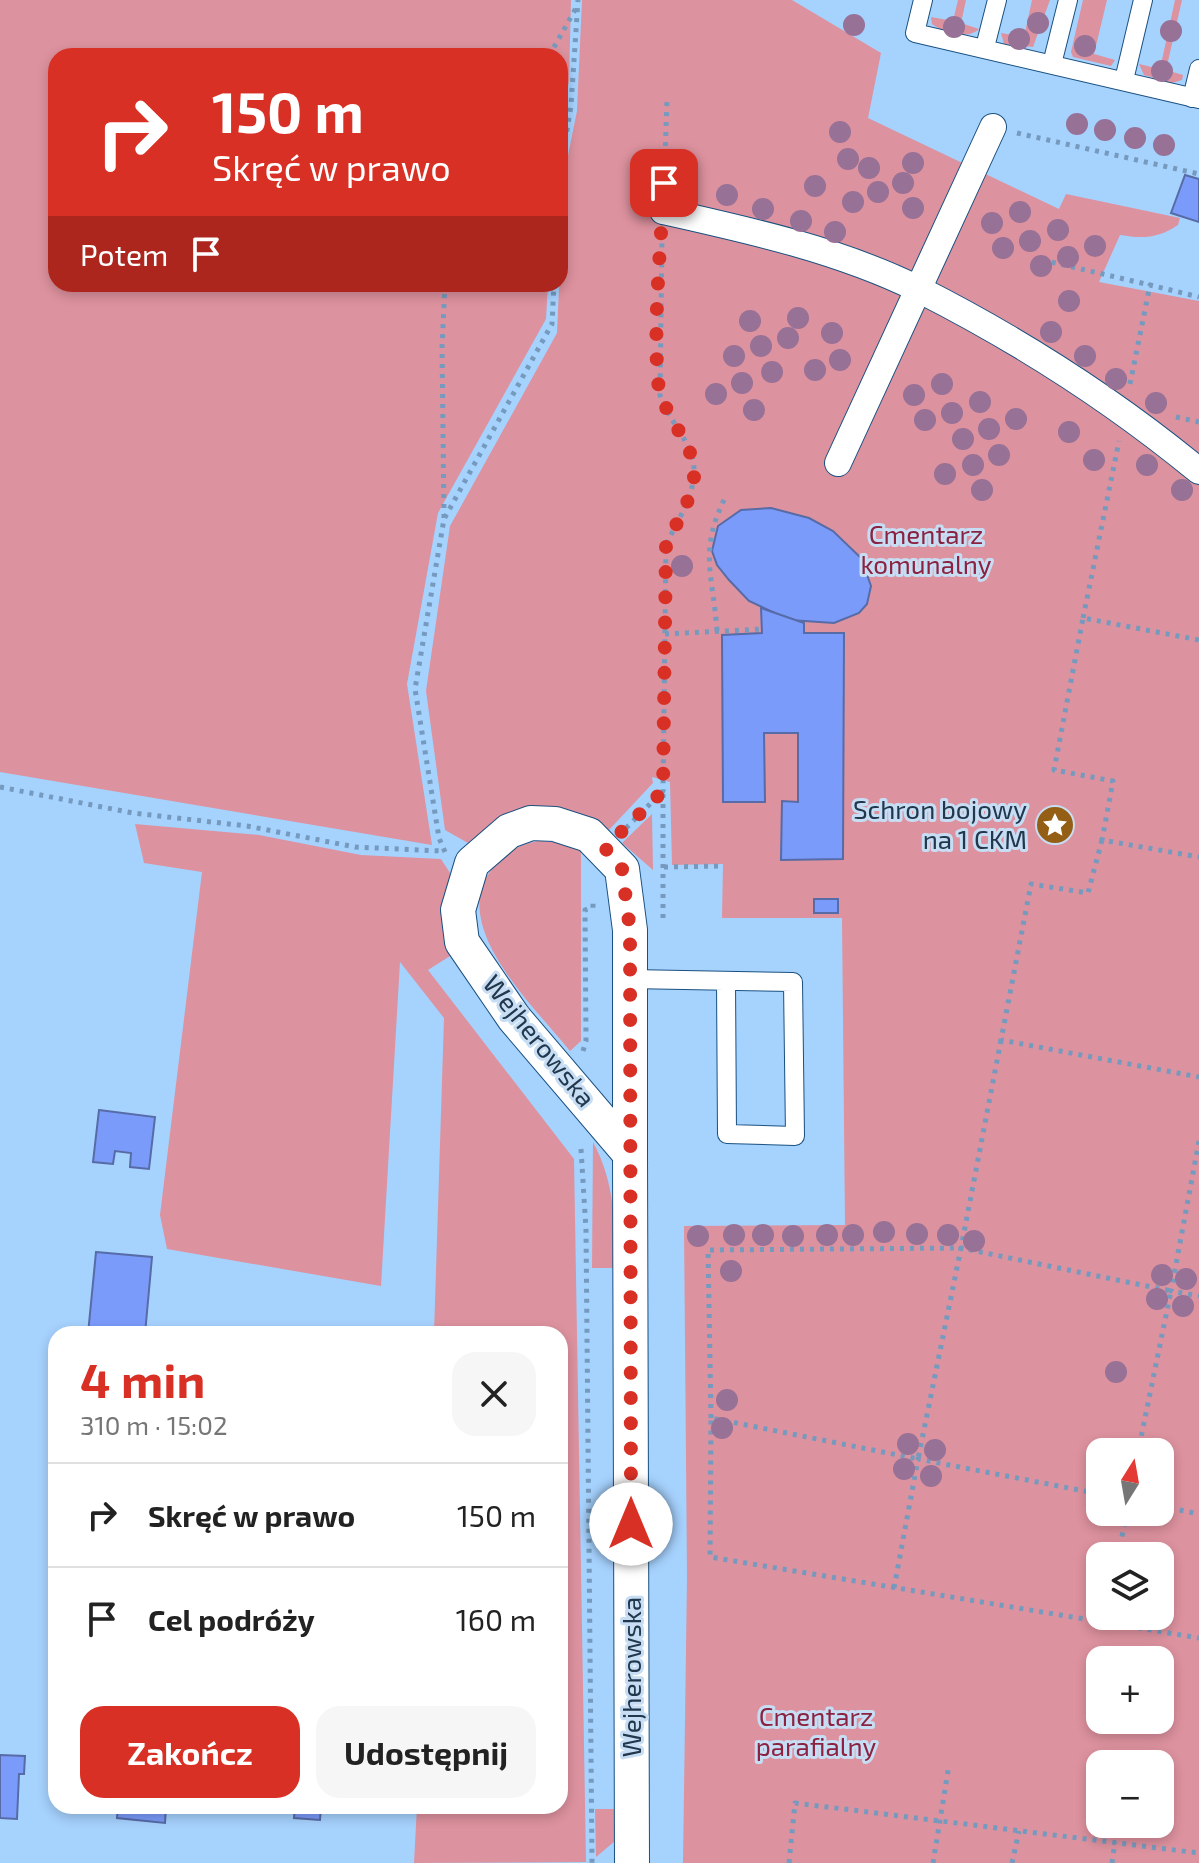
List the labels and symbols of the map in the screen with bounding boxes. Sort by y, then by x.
pin [630,149,698,217]
park label: Cmentarz komunalny [860,518,992,579]
place label: Schron bojowy na 1 CKM [853,793,1027,854]
place icon: Schron bojowy na 1 CKM [1034,804,1076,846]
street label: Wejherowska [478,968,603,1112]
north arrow [1086,1438,1174,1526]
position arrow [589,1482,673,1566]
street label: Wejherowska [615,1597,646,1757]
park label: Cmentarz parafialny [756,1700,877,1761]

